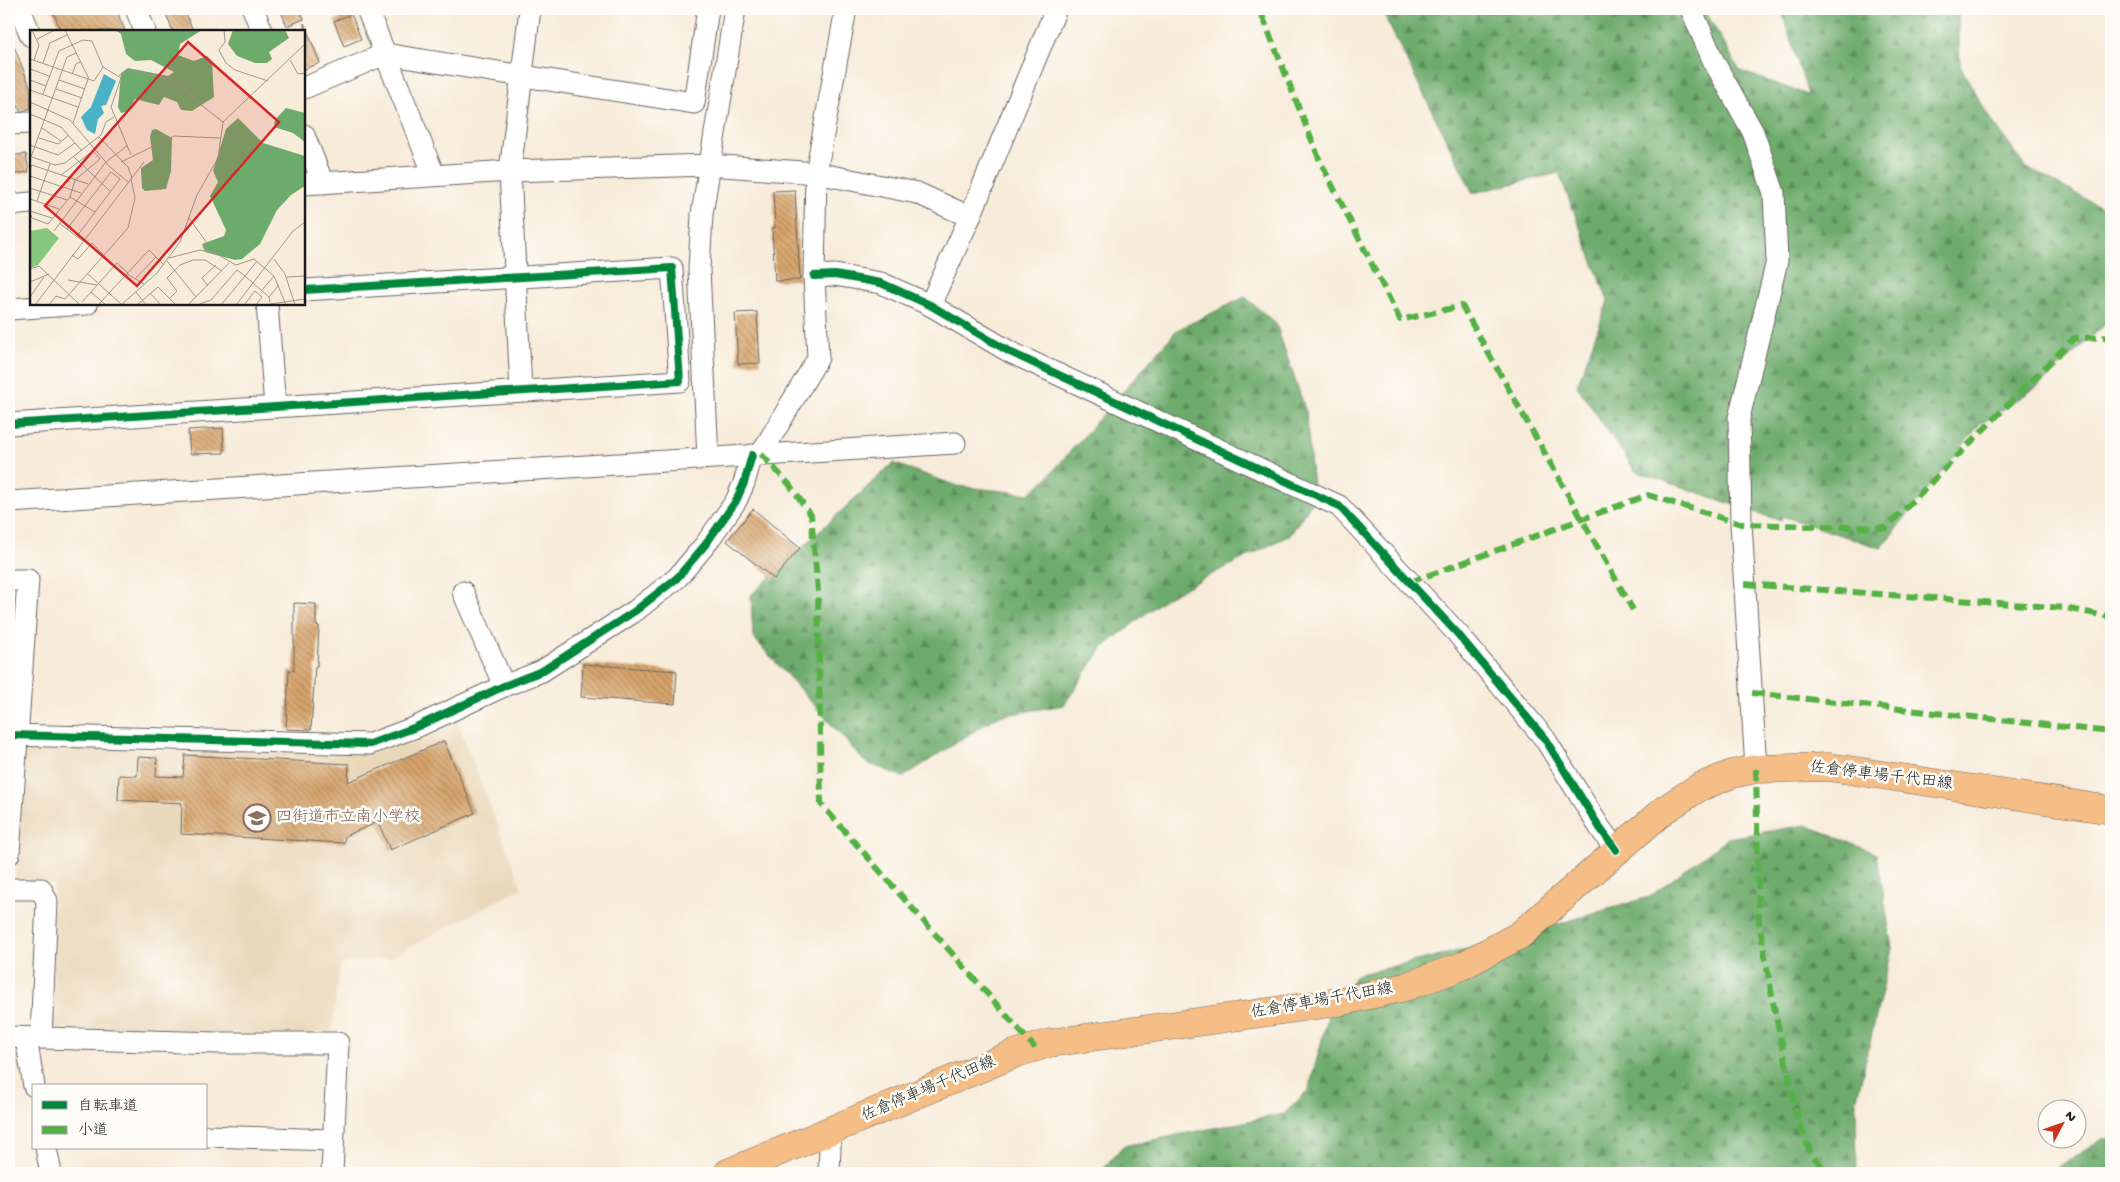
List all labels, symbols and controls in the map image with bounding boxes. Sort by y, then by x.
inset map [30,30,305,305]
street label: 佐倉停車場千代田線 [1808,757,1954,795]
school or university icon: 四街道市立南小学校 [242,803,272,833]
place label: 四街道市立南小学校 [276,807,420,828]
street label: 佐倉停車場千代田線 [1249,978,1395,1024]
street label: 佐倉停車場千代田線 [858,1051,999,1127]
legend [32,1084,208,1150]
text: 自転車道 [78,1097,138,1116]
north arrow [2038,1100,2088,1150]
text: N [2061,1108,2079,1126]
text: 小道 [78,1122,108,1140]

